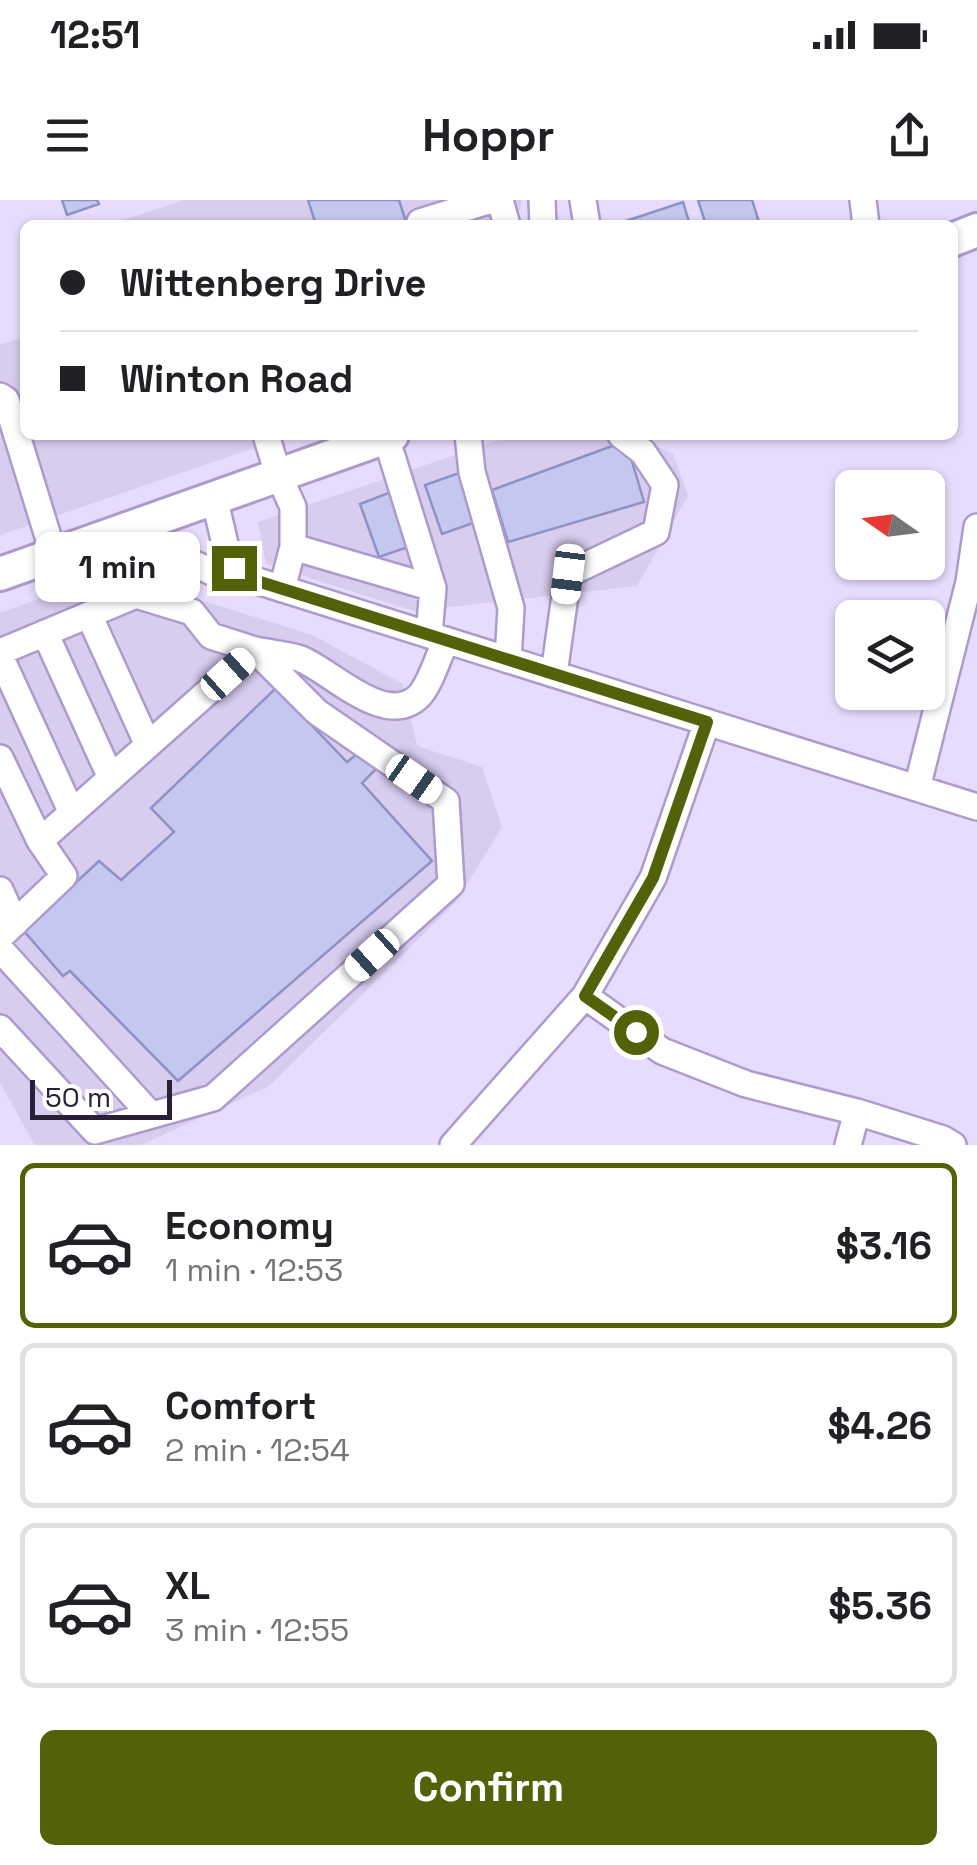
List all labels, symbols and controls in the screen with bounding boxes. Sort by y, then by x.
text: 12:51 [50,11,140,59]
text: Hoppr [422,107,555,164]
icon: menu [40,108,95,163]
icon: share [882,108,937,163]
text: Wittenberg Drive [120,259,426,307]
text: Winton Road [120,355,353,403]
north arrow [835,470,945,580]
map controls [835,470,945,710]
callout: 1 min [34,533,199,603]
car [549,542,587,606]
route end [212,546,257,591]
text: 1 min [78,547,157,587]
button: layers [835,600,945,710]
car [196,643,260,705]
car [381,750,447,808]
car [340,924,404,986]
route start [614,1010,659,1055]
scale bar [30,1075,172,1120]
text: 50 m [45,1079,111,1115]
icon: car [45,1201,135,1291]
text: Economy [165,1202,334,1250]
text: $3.16 [836,1222,932,1270]
text: 1 min · 12:53 [165,1250,343,1290]
icon: car [45,1381,135,1471]
text: Comfort [165,1382,316,1430]
text: $4.26 [827,1402,932,1450]
text: 2 min · 12:54 [165,1430,350,1470]
icon: car [45,1561,135,1651]
text: XL [165,1562,210,1610]
text: $5.36 [828,1582,932,1630]
text: 3 min · 12:55 [165,1610,349,1650]
button: Confirm [40,1730,937,1845]

